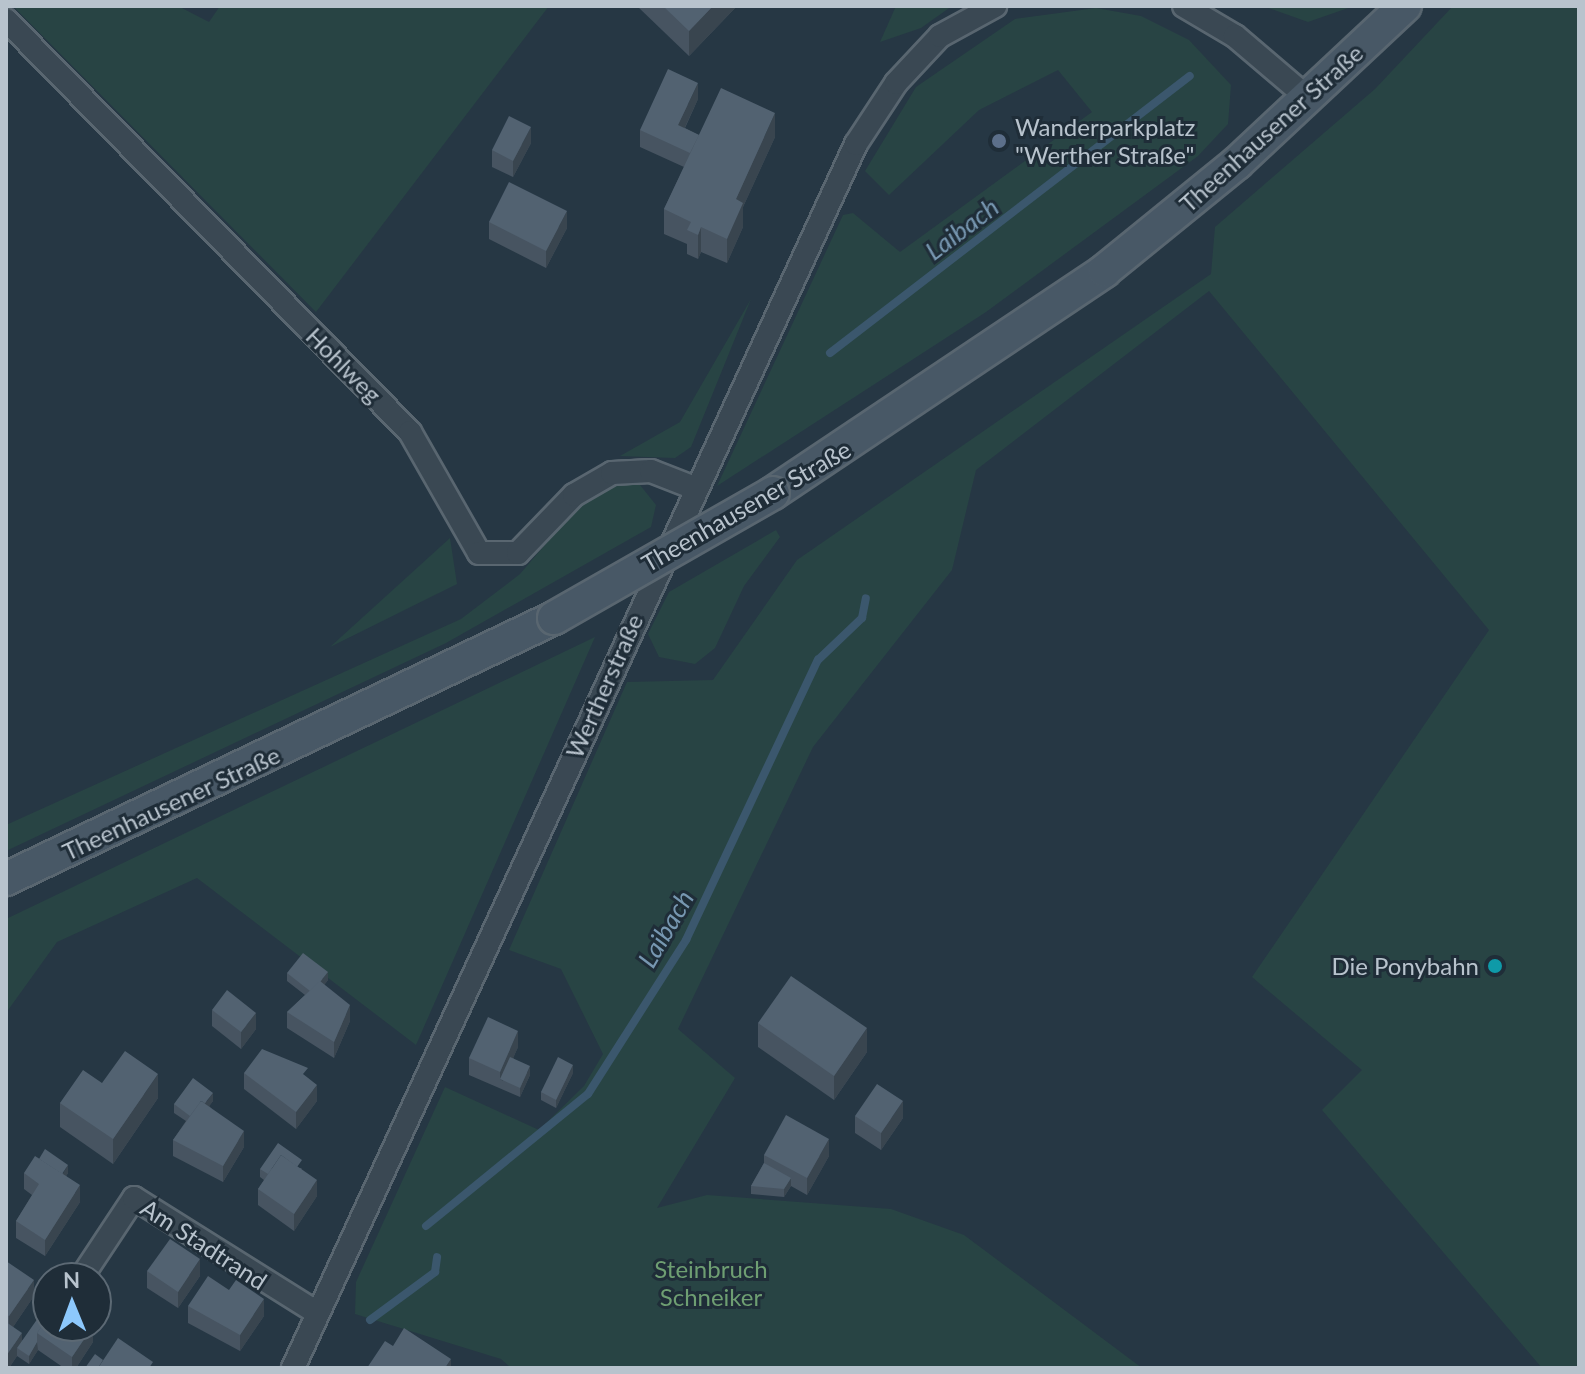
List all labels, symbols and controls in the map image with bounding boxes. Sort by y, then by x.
street label: Theenhausener Straße [1173,38,1369,218]
place label: Wanderparkplatz "Werther Straße" [1015,113,1195,169]
marker: Wanderparkplatz "Werther Straße" [990,132,1008,150]
water label: Laibach [919,191,1005,267]
street label: Hohlweg [300,321,388,409]
street label: Theenhausener Straße [636,434,856,578]
street label: Wertherstraße [559,610,649,762]
street label: Theenhausener Straße [58,740,284,866]
water label: Laibach [632,885,700,973]
place label: Die Ponybahn [1331,952,1479,980]
marker: Die Ponybahn [1486,957,1504,975]
street label: Am Stadtrand [136,1193,272,1295]
park label: Steinbruch Schneiker [654,1255,768,1311]
north arrow [32,1262,112,1342]
text: N [63,1266,80,1293]

